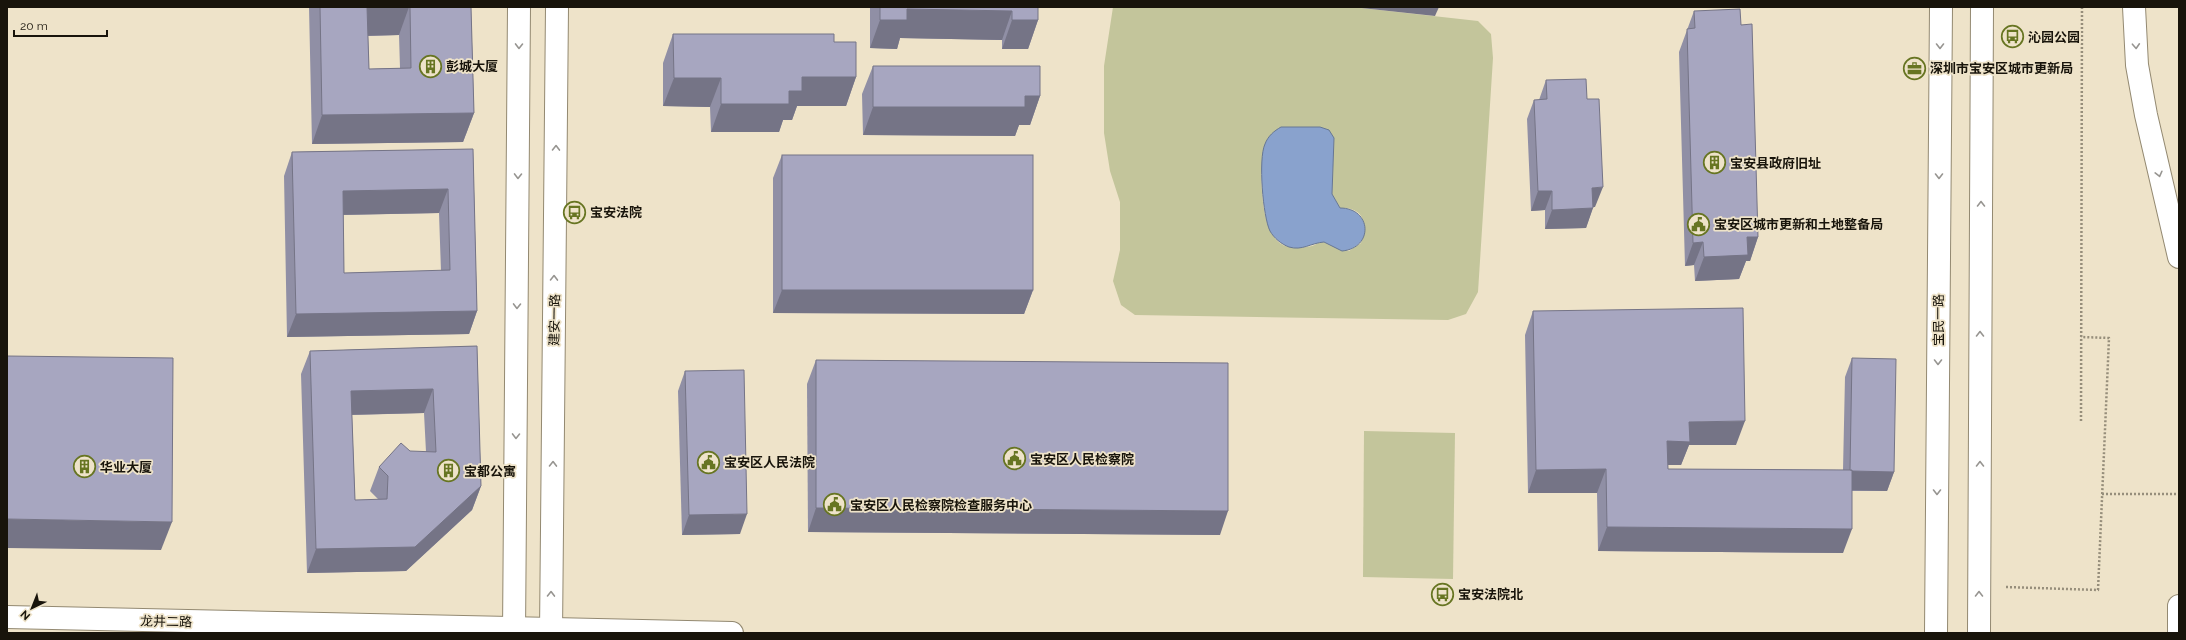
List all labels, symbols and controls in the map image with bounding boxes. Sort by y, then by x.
scale bar [14,12,107,38]
text: 20 m [20,19,48,33]
bus stop icon: 沁园公园 [1999,24,2025,50]
place label: 沁园公园 [2028,30,2080,45]
one-way arrow [515,43,523,49]
one-way arrow [1936,43,1944,49]
one-way arrow [2132,43,2141,49]
building icon: 彭城大厦 [418,53,444,79]
office icon: 深圳市宝安区城市更新局 [1901,55,1927,81]
place label: 彭城大厦 [446,59,498,74]
place label: 深圳市宝安区城市更新局 [1930,61,2073,76]
one-way arrow [552,145,560,151]
building icon: 宝安县政府旧址 [1701,150,1727,176]
place label: 宝安县政府旧址 [1730,156,1821,171]
one-way arrow [2154,171,2162,177]
one-way arrow [514,173,522,179]
one-way arrow [1935,173,1943,179]
bus stop icon: 宝安法院 [562,199,588,225]
one-way arrow [1977,201,1985,207]
place label: 宝安法院 [590,205,642,220]
public building icon: 宝安区城市更新和土地整备局 [1686,211,1712,237]
place label: 宝安区城市更新和土地整备局 [1714,217,1883,232]
one-way arrow [550,275,558,281]
street label: 建安一路 [547,294,562,346]
street label: 宝民一路 [1931,294,1946,346]
one-way arrow [513,303,521,309]
one-way arrow [1976,331,1984,337]
one-way arrow [1934,359,1942,365]
one-way arrow [512,433,520,439]
public building icon: 宝安区人民检察院 [1001,446,1027,472]
public building icon: 宝安区人民法院 [696,449,722,475]
place label: 宝安区人民检察院 [1030,452,1134,467]
building icon: 华业大厦 [71,454,97,480]
place label: 宝安区人民法院 [724,455,815,470]
building icon: 宝都公寓 [436,458,462,484]
place label: 华业大厦 [100,460,152,475]
one-way arrow [549,461,557,467]
one-way arrow [1976,461,1984,467]
place label: 宝都公寓 [464,464,516,479]
one-way arrow [1933,489,1941,495]
public building icon: 宝安区人民检察院检查服务中心 [821,492,847,518]
place label: 宝安区人民检察院检查服务中心 [850,498,1032,513]
bus stop icon: 宝安法院北 [1429,581,1455,607]
place label: 宝安法院北 [1458,587,1523,602]
north arrow [12,588,52,628]
one-way arrow [547,591,555,597]
one-way arrow [1975,591,1983,597]
text: N [18,607,33,623]
street label: 龙井二路 [140,614,192,629]

